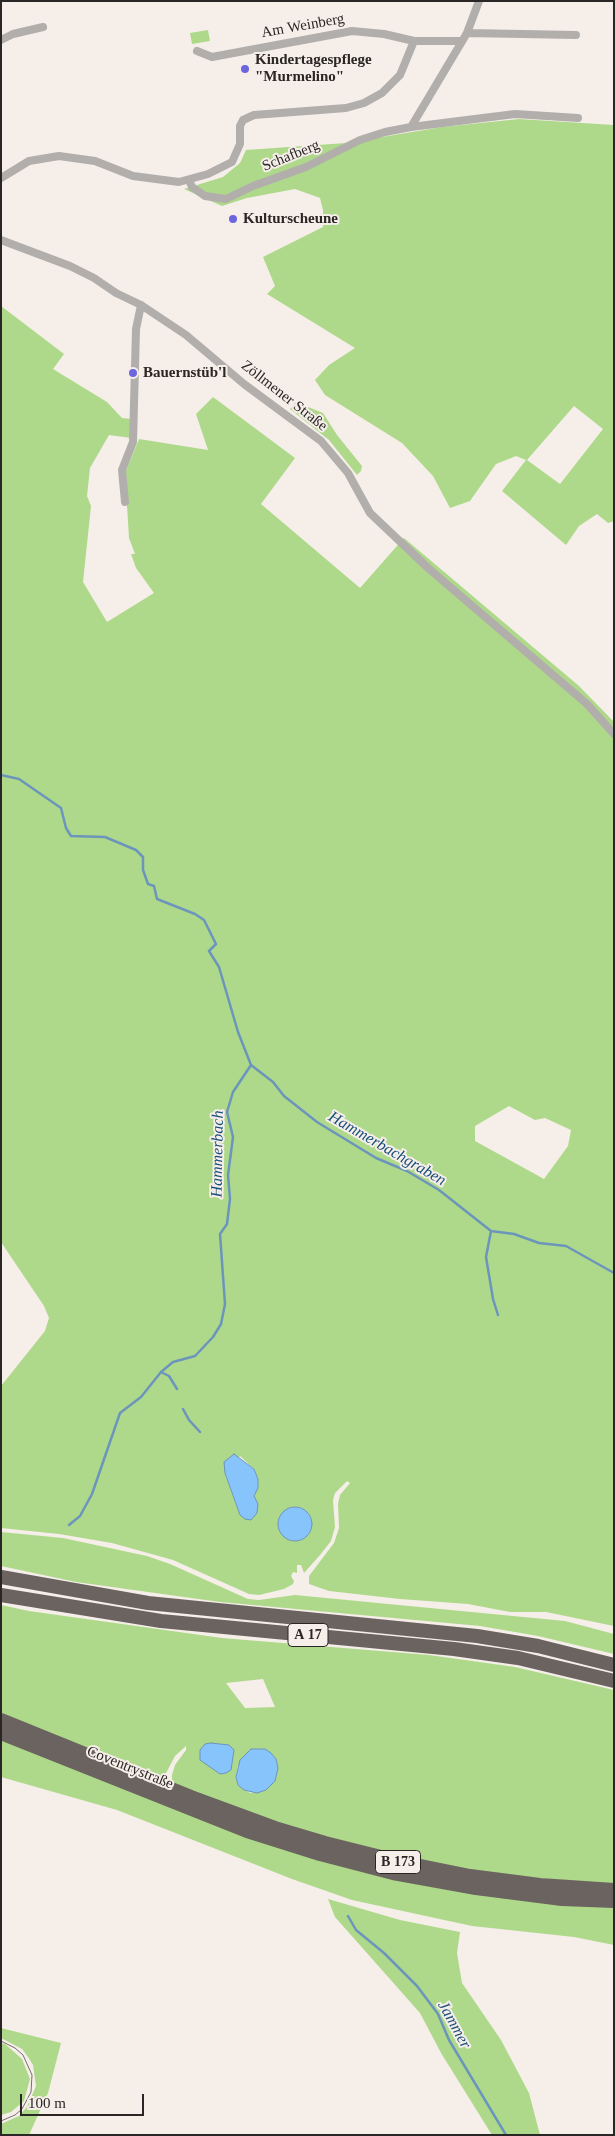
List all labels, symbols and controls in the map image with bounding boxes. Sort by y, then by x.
street label: Am Weinberg [260,10,346,42]
place label: Kindertagespflege "Murmelino" [255,51,372,86]
marker: Kindertagespflege "Murmelino" [239,63,251,75]
street label: Schafberg [260,136,322,176]
place label: Kulturscheune [243,210,338,228]
marker: Kulturscheune [227,213,239,225]
street label: Zöllmener Straße [237,357,331,435]
place label: Bauernstüb'l [143,364,226,382]
marker: Bauernstüb'l [127,367,139,379]
water label: Hammerbachgraben [325,1108,449,1190]
water label: Hammerbach [208,1110,228,1198]
road number: A 17 [288,1624,328,1646]
street label: Coventrystraße [84,1742,176,1794]
road number: B 173 [376,1850,420,1874]
water label: Jammer [433,1998,475,2052]
scale bar [22,2084,146,2116]
text: 100 m [28,2095,66,2111]

